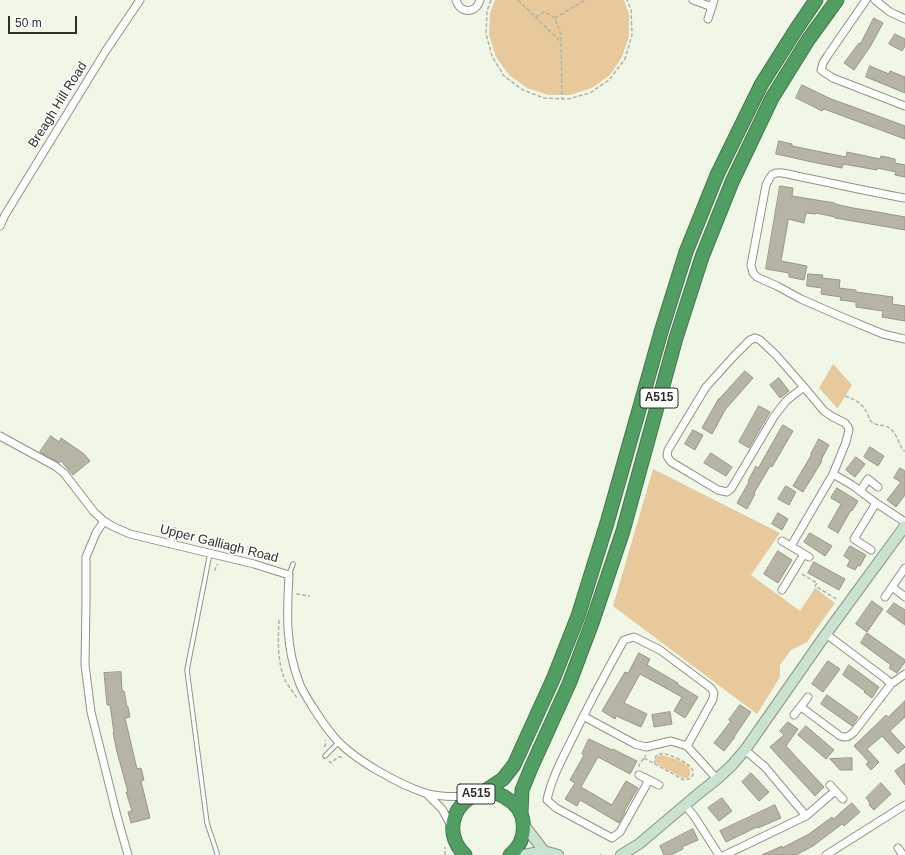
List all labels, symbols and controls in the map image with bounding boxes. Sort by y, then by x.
scale bar [10,8,79,34]
text: 50 m [15,16,42,30]
street label: Breagh Hill Road [25,59,91,151]
road number: A515 [640,388,678,408]
street label: Upper Galliagh Road [158,522,280,566]
road number: A515 [457,784,495,804]

